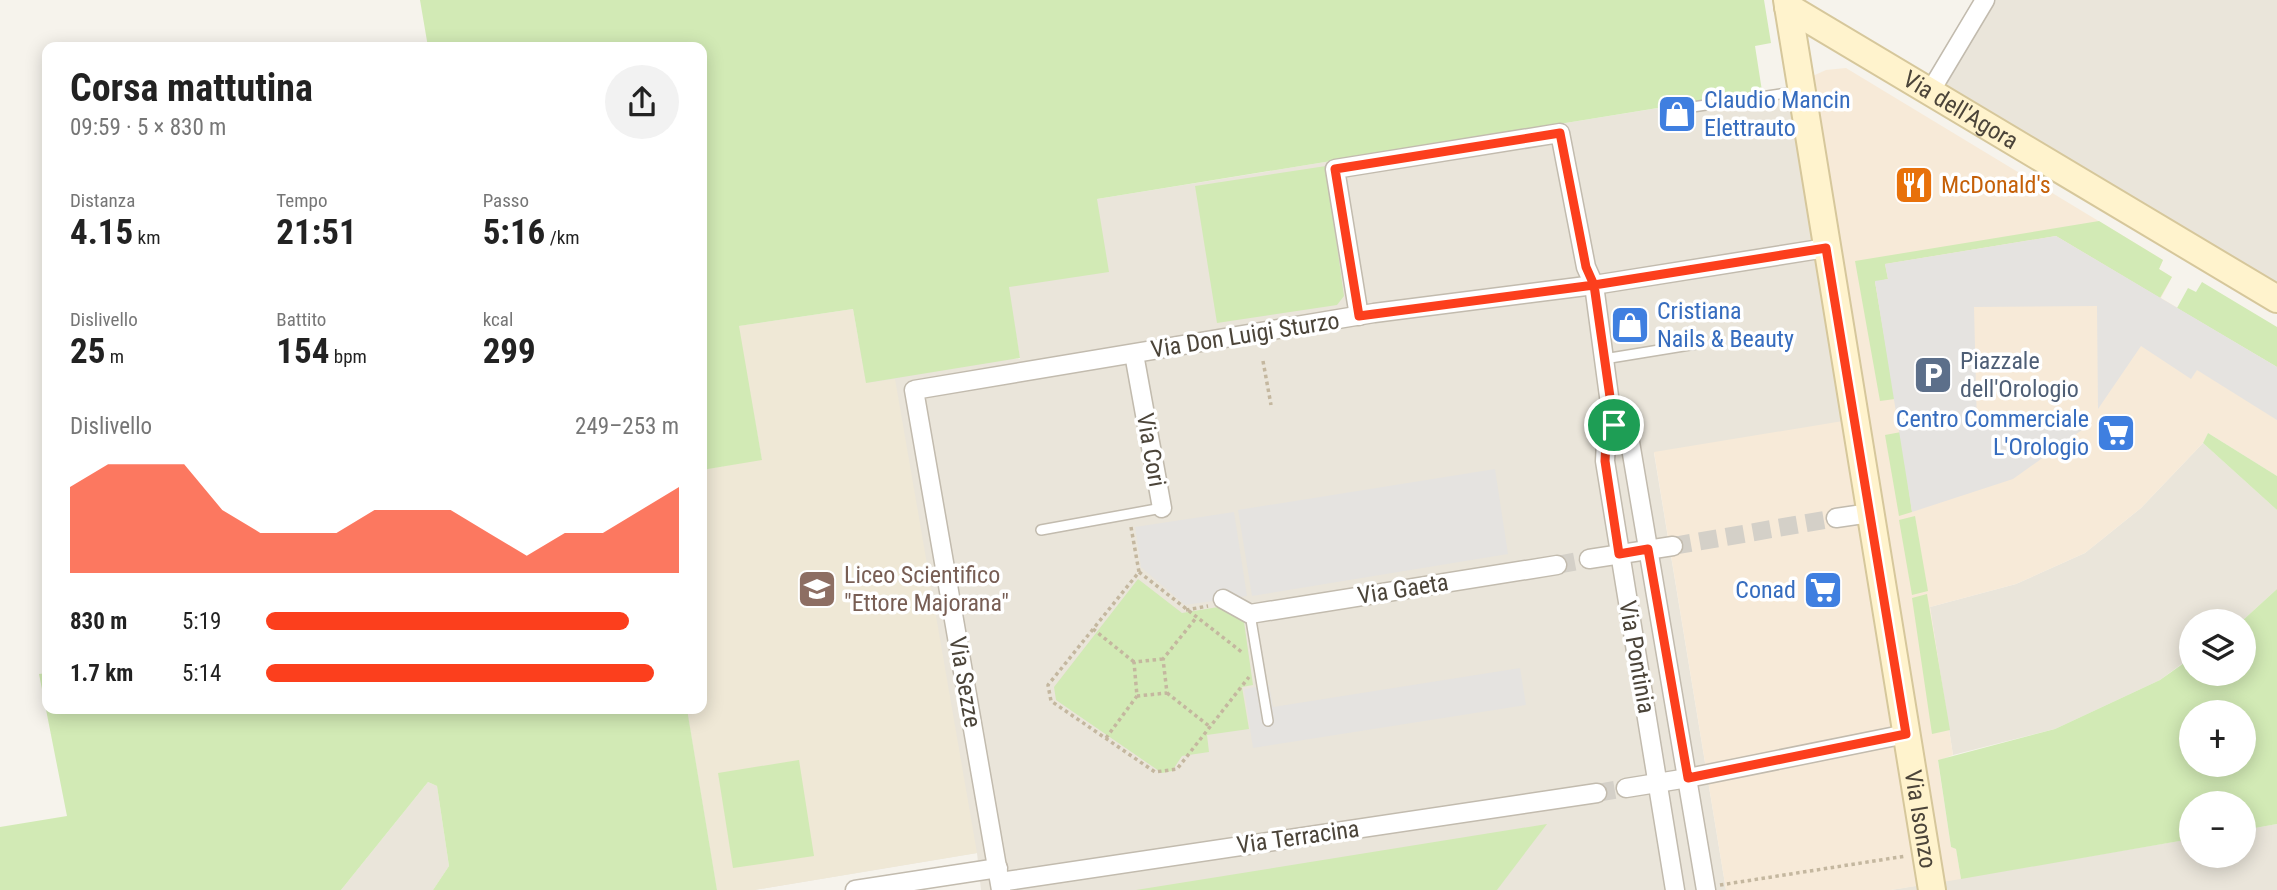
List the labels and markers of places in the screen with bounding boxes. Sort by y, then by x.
place label: Claudio Mancin Elettrauto [1704,86,1851,142]
shop icon: Claudio Mancin Elettrauto [1656,93,1698,135]
restaurant icon: McDonald's [1893,164,1935,206]
place label: McDonald's [1941,171,2051,199]
place label: Cristiana Nails & Beauty [1657,297,1794,353]
shop icon: Cristiana Nails & Beauty [1609,304,1651,346]
place label: Piazzale dell'Orologio [1960,347,2079,403]
parking icon: Piazzale dell'Orologio [1912,354,1954,396]
pin [1584,395,1644,455]
place label: Centro Commerciale L'Orologio [1896,405,2089,461]
supermarket icon: Centro Commerciale L'Orologio [2095,412,2137,454]
place label: Liceo Scientifico "Ettore Majorana" [844,561,1009,617]
school or university icon: Liceo Scientifico "Ettore Majorana" [796,568,838,610]
supermarket icon: Conad [1802,569,1844,611]
place label: Conad [1735,576,1796,604]

